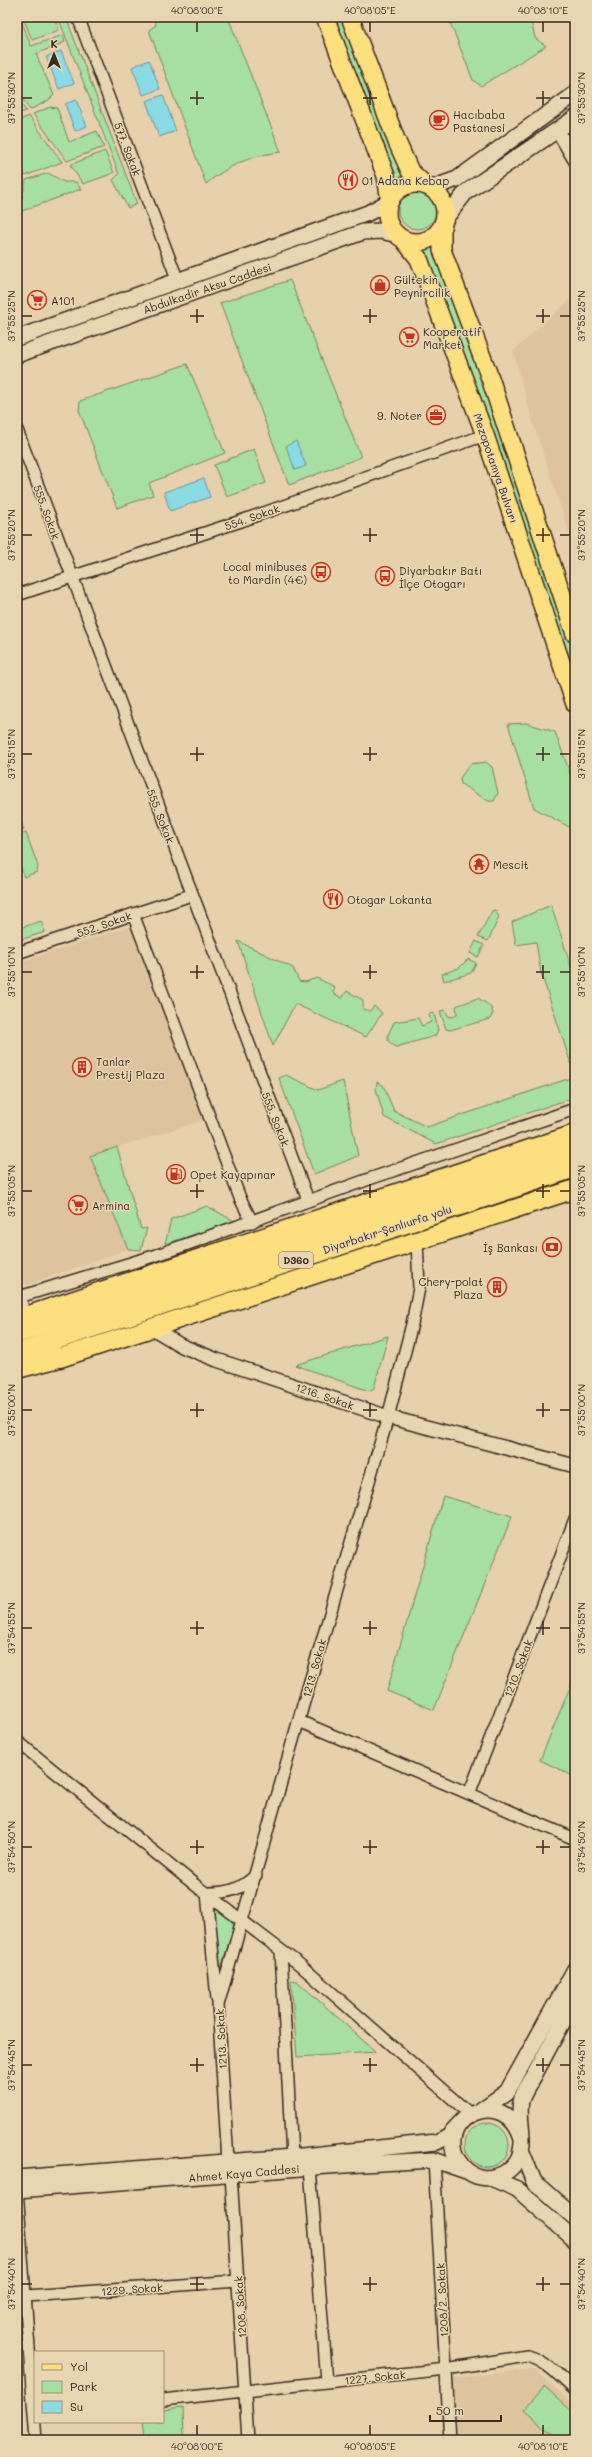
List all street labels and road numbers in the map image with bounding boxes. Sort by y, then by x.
street label: 577. Sokak [111,120,145,178]
street label: Abdulkadir Aksu Caddesi [141,259,273,317]
street label: Mezopotamya Bulvarı [470,411,522,525]
street label: 555. Sokak [30,483,64,542]
street label: 554. Sokak [222,501,282,533]
street label: 555. Sokak [144,787,178,846]
street label: 552. Sokak [75,908,134,940]
street label: 555. Sokak [259,1090,293,1149]
street label: Diyarbakır-Şanlıurfa yolu [321,1201,453,1257]
road number: D360 [279,1252,313,1268]
street label: 1216. Sokak [294,1379,356,1413]
street label: 1213. Sokak [298,1637,330,1699]
street label: 1210. Sokak [500,1637,536,1699]
street label: 1213. Sokak [212,2008,230,2070]
street label: Ahmet Kaya Caddesi [188,2161,300,2185]
street label: 1208/2. Sokak [433,2262,451,2338]
street label: 1208. Sokak [230,2275,250,2339]
street label: 1229. Sokak [101,2279,163,2299]
street label: 1227. Sokak [344,2366,406,2388]

